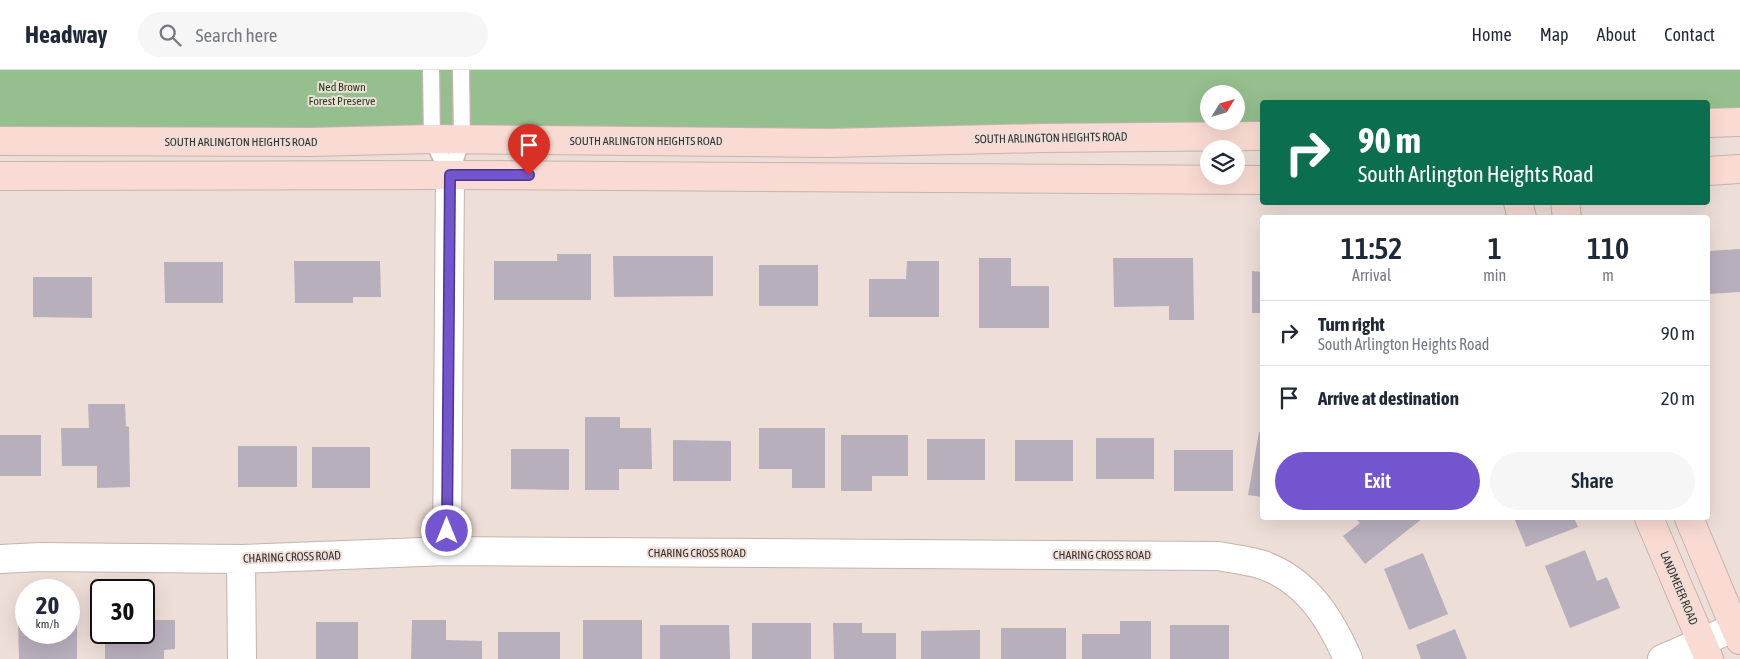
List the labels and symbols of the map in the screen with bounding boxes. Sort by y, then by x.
park label: Ned Brown Forest Preserve [309,80,375,108]
north arrow [1200,85,1245,130]
pin [508,124,550,175]
street label: SOUTH ARLINGTON HEIGHTS ROAD [975,130,1128,146]
street label: SOUTH ARLINGTON HEIGHTS ROAD [570,134,723,148]
street label: SOUTH ARLINGTON HEIGHTS ROAD [165,135,318,149]
position arrow [420,504,472,556]
street label: CHARING CROSS ROAD [648,546,746,560]
street label: CHARING CROSS ROAD [243,548,341,566]
street label: CHARING CROSS ROAD [1053,548,1151,562]
street label: LANDMEIER ROAD [1657,549,1701,627]
speed limit sign: 30 [90,579,155,644]

